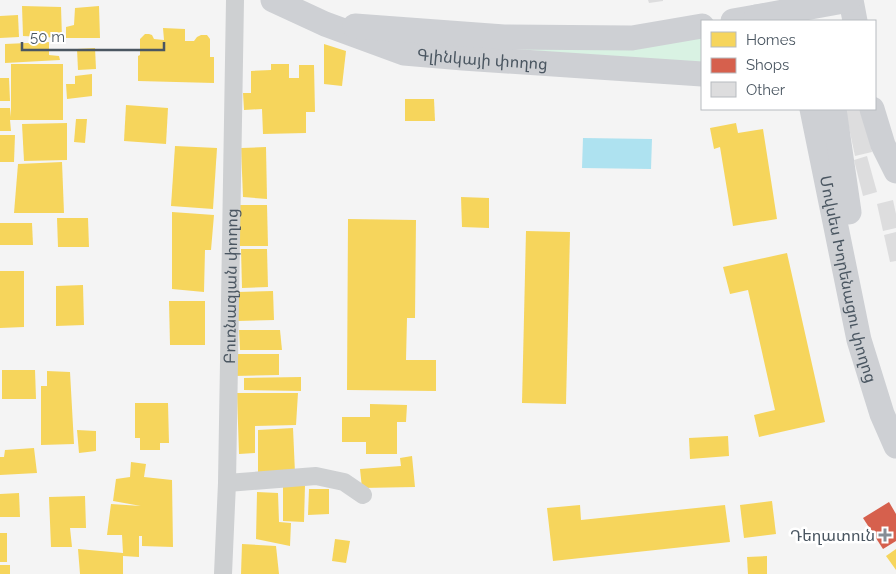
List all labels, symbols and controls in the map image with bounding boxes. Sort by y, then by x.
scale bar [22,20,165,52]
legend [701,20,876,110]
text: 50 m [30,28,65,46]
text: Homes [746,31,796,49]
street label: Գլինկայի փողոց [416,45,548,73]
text: Shops [746,56,789,74]
text: Other [746,81,786,99]
street label: Մովսես Խորենացու փողոց [816,174,881,385]
street label: Բուռնազյան փողոց [219,208,241,364]
place label: Դեղատուն [790,526,875,545]
marker: Դեղատուն [879,529,891,541]

